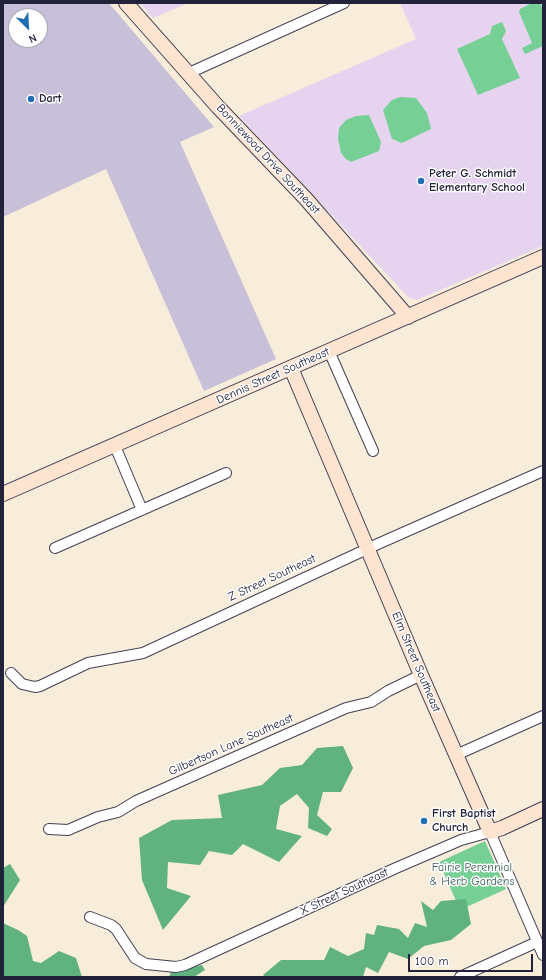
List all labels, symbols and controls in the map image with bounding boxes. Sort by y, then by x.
north arrow [8,8,48,48]
text: N [27,31,39,46]
place label: Dart [39,92,61,106]
marker: Dart [26,94,36,104]
street label: Bonniewood Drive Southeast [213,101,323,217]
place label: Peter G. Schmidt Elementary School [429,167,525,195]
marker: Peter G. Schmidt Elementary School [416,176,426,186]
street label: Dennis Street Southeast [214,345,332,407]
street label: Z Street Southeast [226,551,318,605]
street label: Elm Street Southeast [388,610,444,714]
street label: Gilbertson Lane Southeast [167,711,295,779]
place label: First Baptist Church [432,807,496,835]
marker: First Baptist Church [419,816,429,826]
park label: Fairie Perennial & Herb Gardens [430,861,514,889]
street label: X Street Southeast [298,865,390,919]
scale bar [410,946,535,972]
text: 100 m [415,954,448,968]

